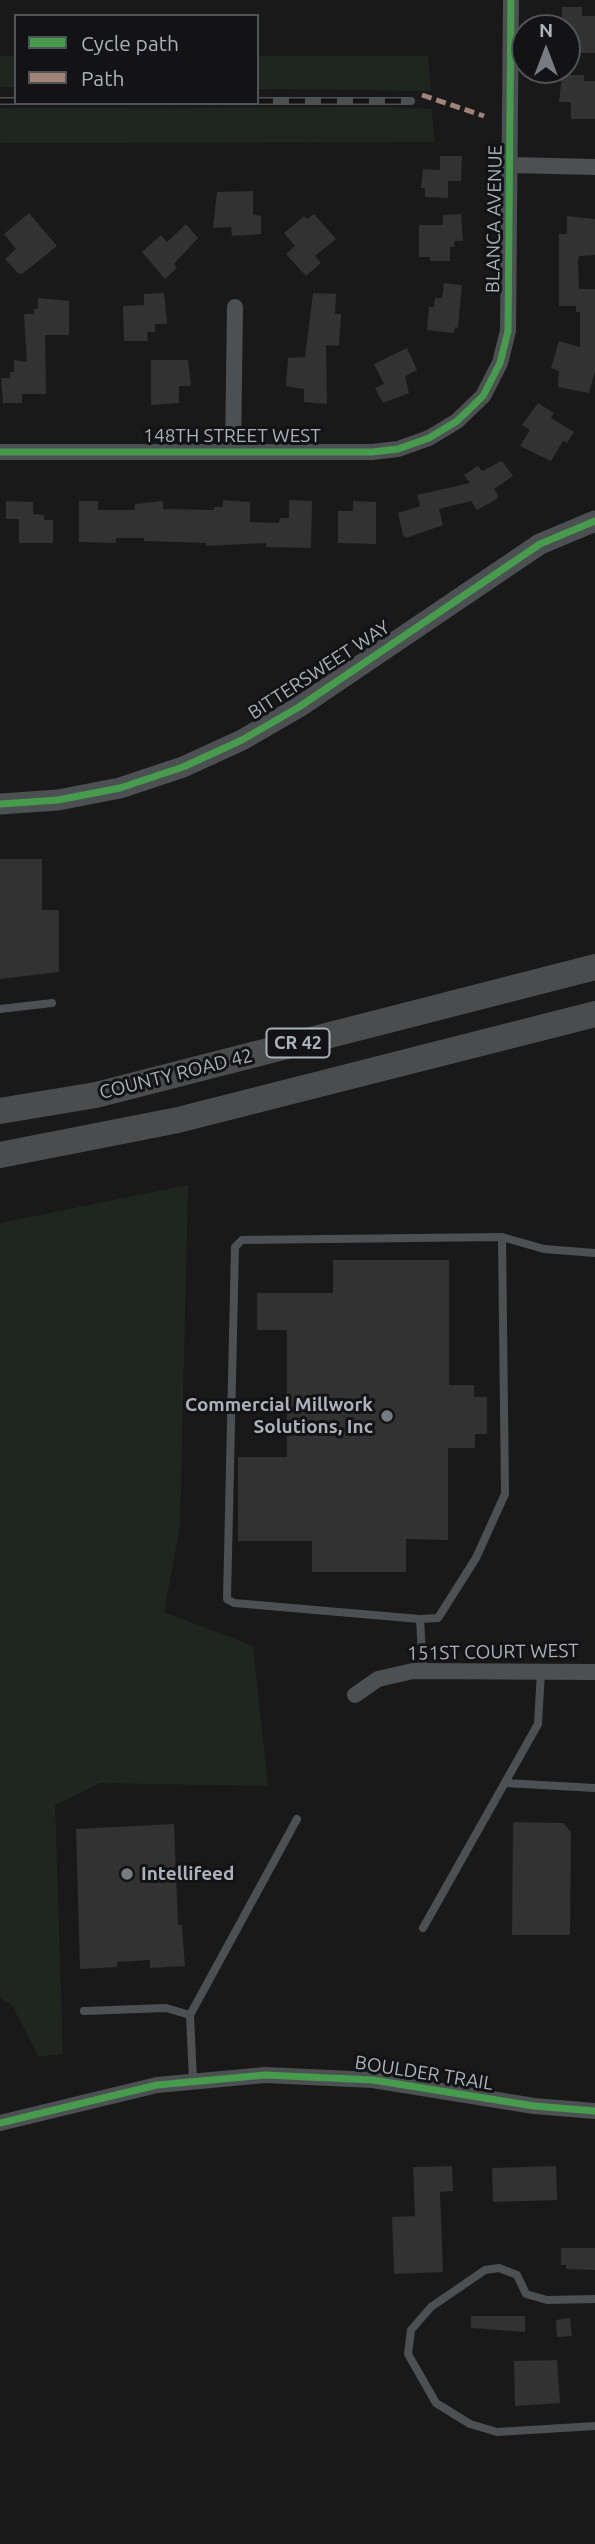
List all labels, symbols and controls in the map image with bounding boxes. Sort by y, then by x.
legend [14,14,259,105]
north arrow [511,14,581,84]
text: N [539,19,553,41]
text: Cycle path [81,31,179,55]
text: Path [81,66,124,90]
street label: BLANCA AVENUE [481,145,507,293]
street label: 148TH STREET WEST [143,425,321,447]
street label: BITTERSWEET WAY [244,616,394,724]
road number: CR 42 [266,1028,330,1058]
street label: COUNTY ROAD 42 [97,1044,255,1104]
place label: Commercial Millwork Solutions, Inc [185,1394,373,1438]
marker: Commercial Millwork Solutions, Inc [379,1408,395,1424]
street label: 151ST COURT WEST [407,1639,579,1665]
place label: Intellifeed [141,1863,234,1885]
marker: Intellifeed [119,1866,135,1882]
street label: BOULDER TRAIL [353,2051,495,2095]

